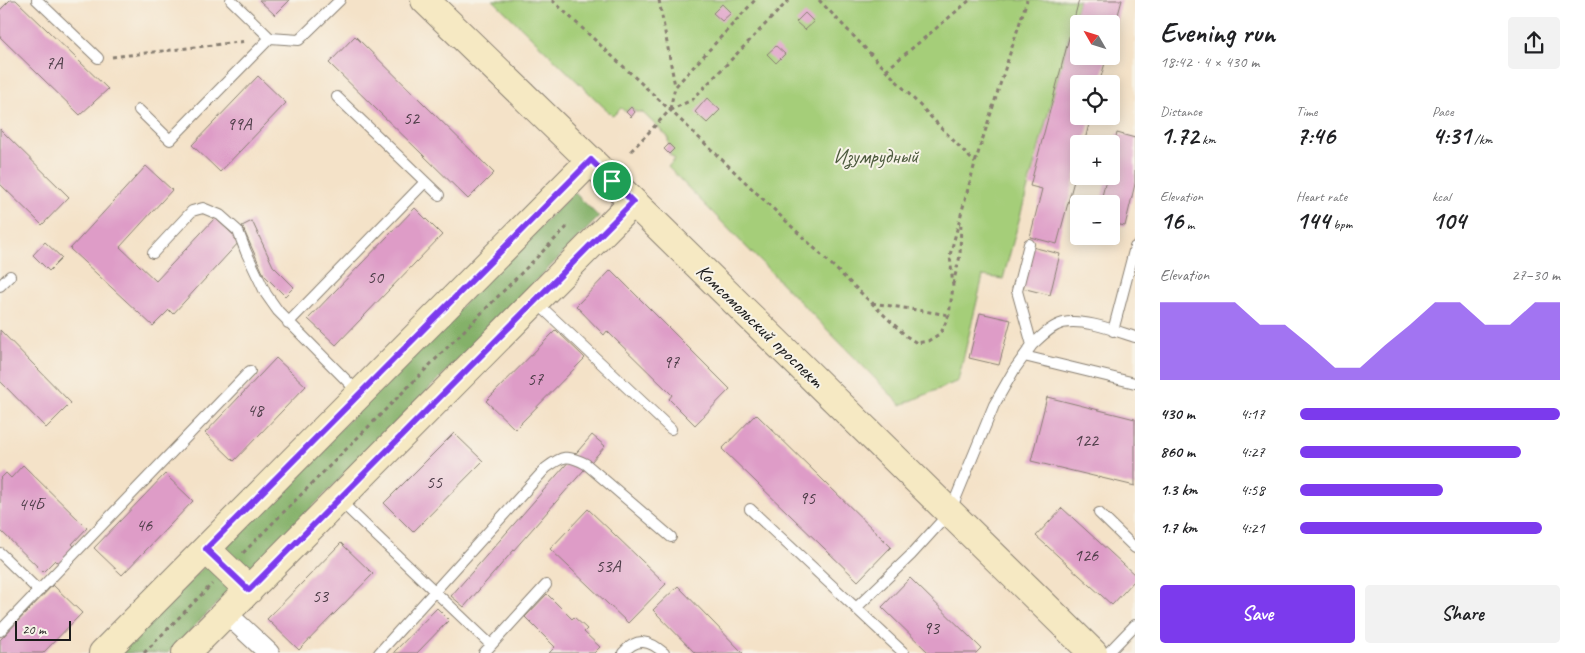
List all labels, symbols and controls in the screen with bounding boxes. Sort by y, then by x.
north arrow [1070,15,1120,65]
map controls [1070,15,1120,245]
text: Evening run [1160,15,1275,50]
button: share [1508,17,1560,69]
house number: 7А [45,52,64,74]
text: 18:42 · 4 × 430 m [1160,52,1259,72]
button: locate [1070,75,1120,125]
text: Distance [1160,103,1202,120]
text: Time [1296,103,1317,120]
text: Pace [1432,103,1454,120]
house number: 52 [403,107,421,129]
house number: 99А [226,113,253,135]
text: 1.72 [1160,120,1199,152]
text: 7:46 [1296,120,1335,152]
text: 4:31 [1432,120,1471,152]
text: km [1199,131,1216,148]
text: /km [1471,131,1492,148]
button: + [1070,135,1120,185]
park label: Изумрудный [834,144,920,170]
pin [591,160,633,202]
icon: arrive [598,167,626,195]
text: Elevation [1160,188,1203,205]
text: Heart rate [1296,188,1347,205]
text: kcal [1432,188,1451,205]
button: − [1070,195,1120,245]
text: 16 [1160,205,1183,237]
text: 144 [1296,205,1330,237]
text: 104 [1432,205,1466,237]
text: m [1183,216,1194,233]
text: bpm [1330,216,1352,233]
street label: Комсомольский проспект [691,259,830,394]
text: Elevation [1160,265,1209,285]
text: 27–30 m [1511,265,1560,285]
house number: 50 [367,266,385,288]
house number: 97 [663,351,680,373]
house number: 57 [527,368,544,390]
house number: 48 [247,399,265,421]
text: 430 m [1160,404,1195,424]
text: 4:17 [1240,404,1265,424]
house number: 122 [1074,429,1100,451]
text: 860 m [1160,442,1195,462]
text: 4:27 [1240,442,1265,462]
house number: 55 [426,471,443,493]
text: 1.3 km [1160,480,1197,500]
text: 4:58 [1240,480,1265,500]
house number: 95 [799,487,816,509]
house number: 44Б [18,493,47,515]
house number: 46 [136,514,153,536]
text: 1.7 km [1160,518,1197,538]
text: 4:21 [1240,518,1265,538]
house number: 126 [1074,544,1099,566]
house number: 53А [595,555,622,577]
house number: 53 [312,585,330,607]
button: Save [1160,585,1355,643]
button: Share [1365,585,1560,643]
house number: 93 [923,617,941,639]
scale bar [15,618,71,641]
text: 20 m [22,621,46,638]

